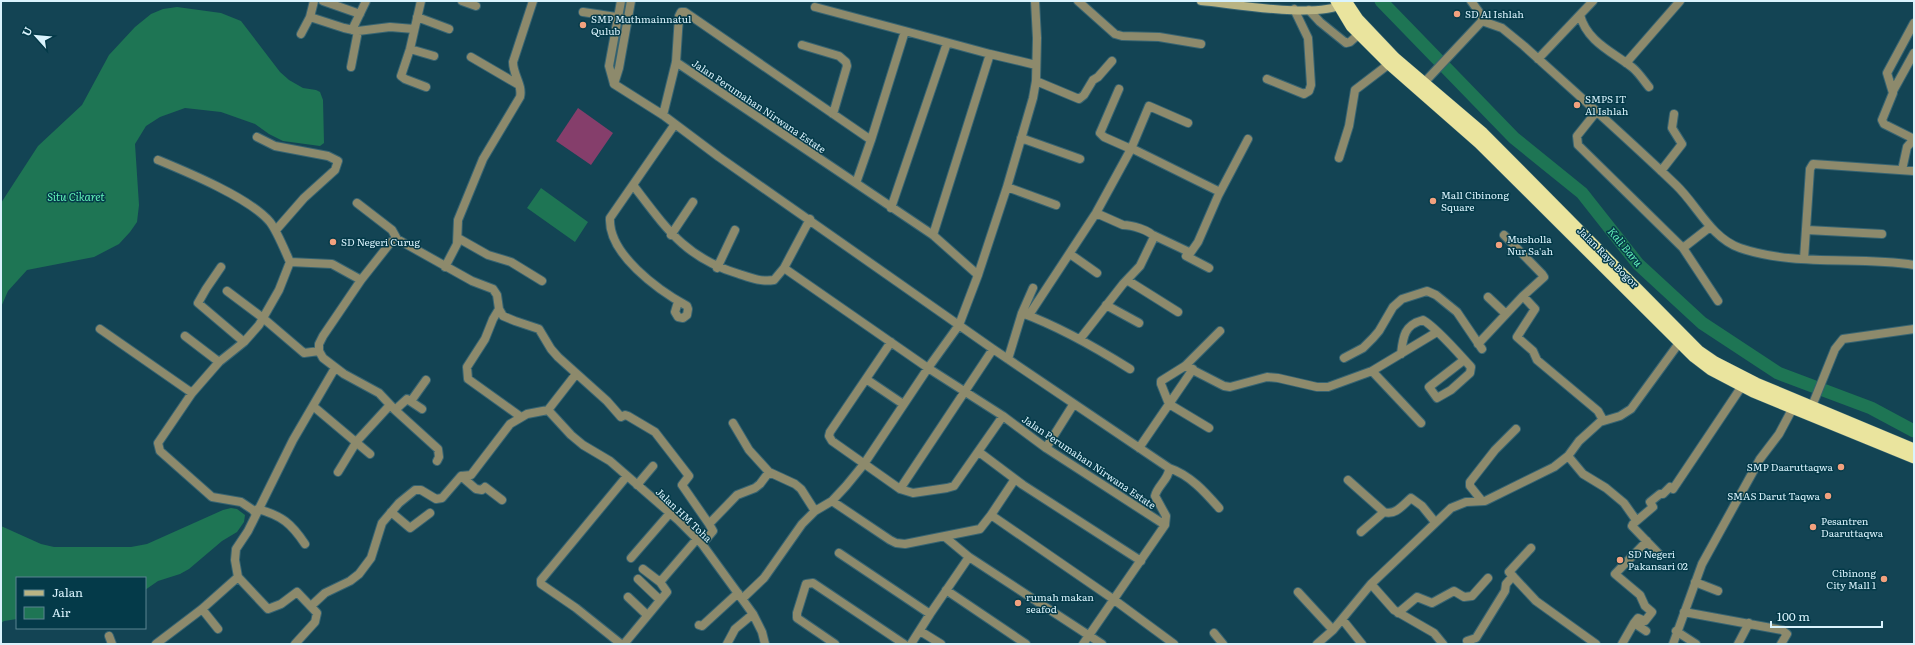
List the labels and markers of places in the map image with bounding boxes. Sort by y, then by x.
place label: SD Al Ishlah [1465,6,1524,21]
marker: SD Al Ishlah [1452,9,1462,19]
place label: SMP Muthmainnatul Qulub [591,11,692,38]
marker: SMP Muthmainnatul Qulub [578,20,588,30]
place label: SMPS IT Al Ishlah [1585,91,1629,118]
marker: SMPS IT Al Ishlah [1572,100,1582,110]
place label: Mall Cibinong Square [1441,187,1509,214]
marker: Mall Cibinong Square [1428,196,1438,206]
place label: Musholla Nur Sa'ah [1507,231,1554,258]
place label: SD Negeri Curug [341,234,420,249]
marker: SD Negeri Curug [328,237,338,247]
marker: Musholla Nur Sa'ah [1494,240,1504,250]
place label: SMP Daaruttaqwa [1747,459,1834,474]
marker: SMP Daaruttaqwa [1836,462,1846,472]
place label: SMAS Darut Taqwa [1727,488,1821,503]
marker: SMAS Darut Taqwa [1823,491,1833,501]
place label: Pesantren Daaruttaqwa [1821,513,1884,540]
marker: Pesantren Daaruttaqwa [1808,522,1818,532]
place label: SD Negeri Pakansari 02 [1628,546,1688,573]
marker: SD Negeri Pakansari 02 [1615,555,1625,565]
place label: Cibinong City Mall 1 [1826,565,1876,592]
marker: Cibinong City Mall 1 [1879,574,1889,584]
place label: rumah makan seafod [1026,589,1094,616]
marker: rumah makan seafod [1013,598,1023,608]

